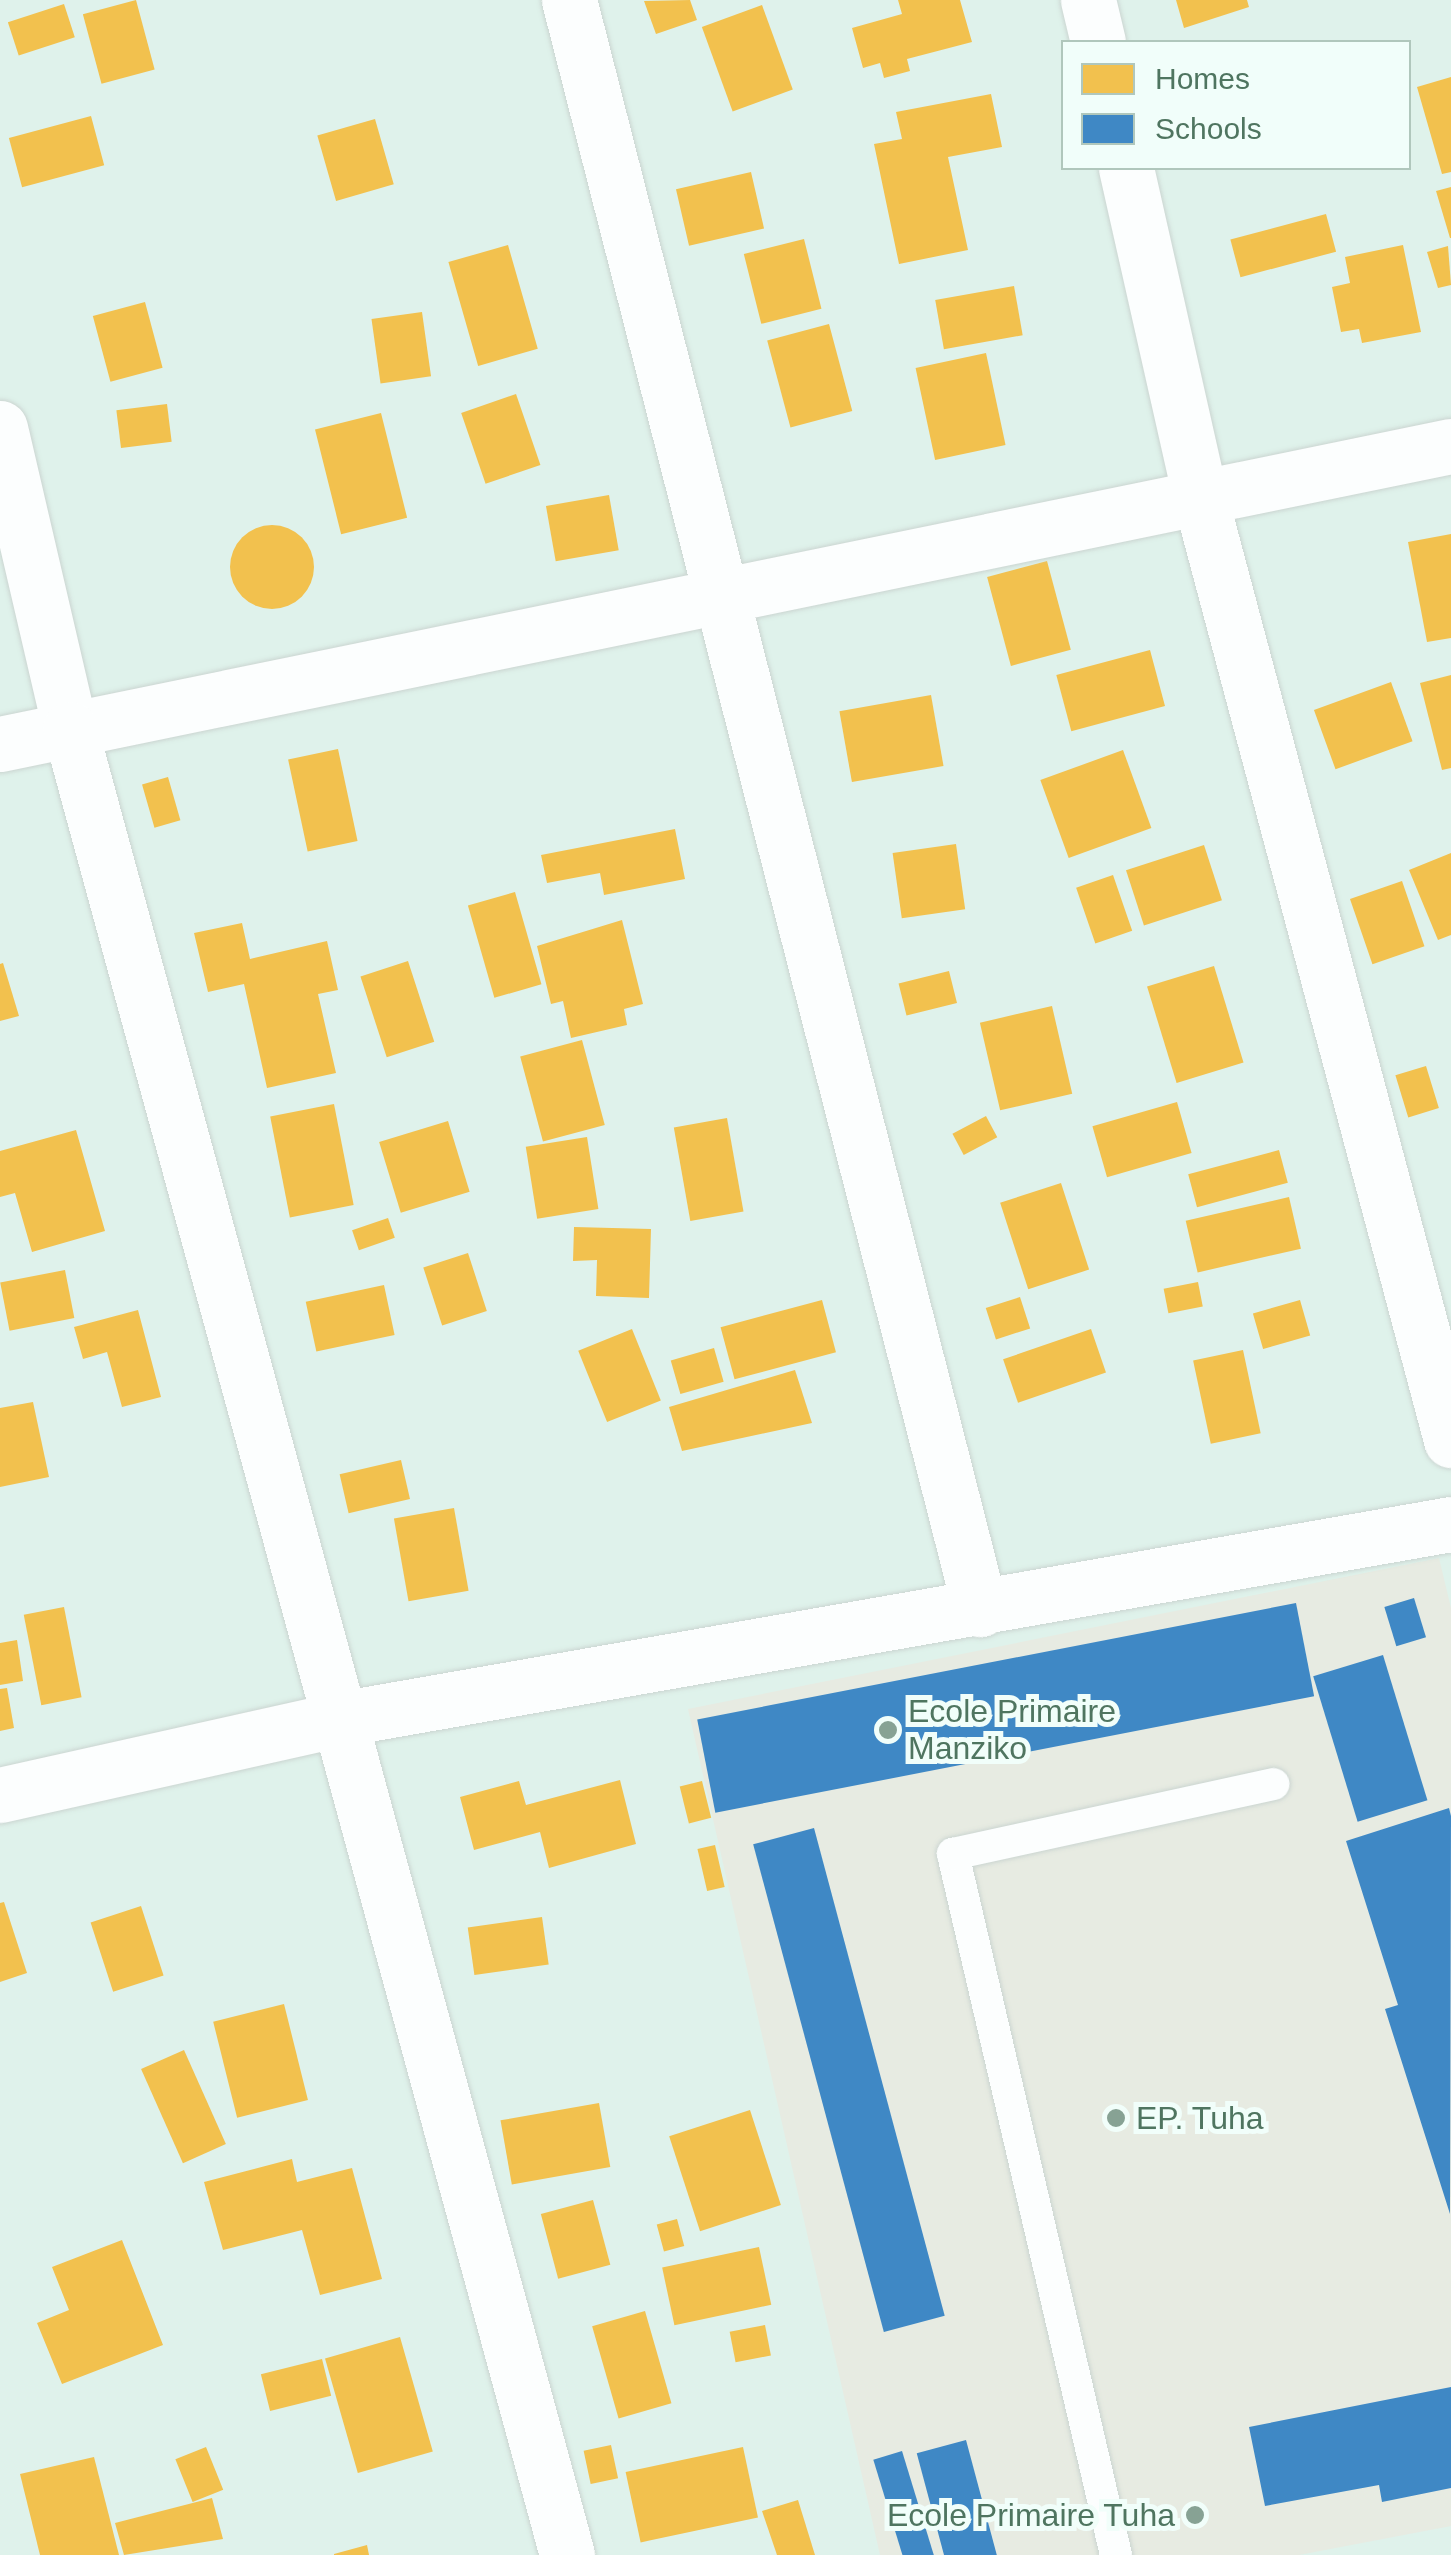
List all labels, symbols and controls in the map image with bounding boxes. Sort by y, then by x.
legend [1061,40,1411,170]
text: Homes [1155,62,1250,95]
text: Schools [1155,112,1262,145]
place label: Ecole Primaire Manziko [908,1693,1116,1768]
marker: Ecole Primaire Manziko [877,1719,899,1741]
place label: EP. Tuha [1136,2099,1264,2137]
marker: EP. Tuha [1105,2107,1127,2129]
place label: Ecole Primaire Tuha [886,2496,1175,2534]
marker: Ecole Primaire Tuha [1184,2504,1206,2526]

